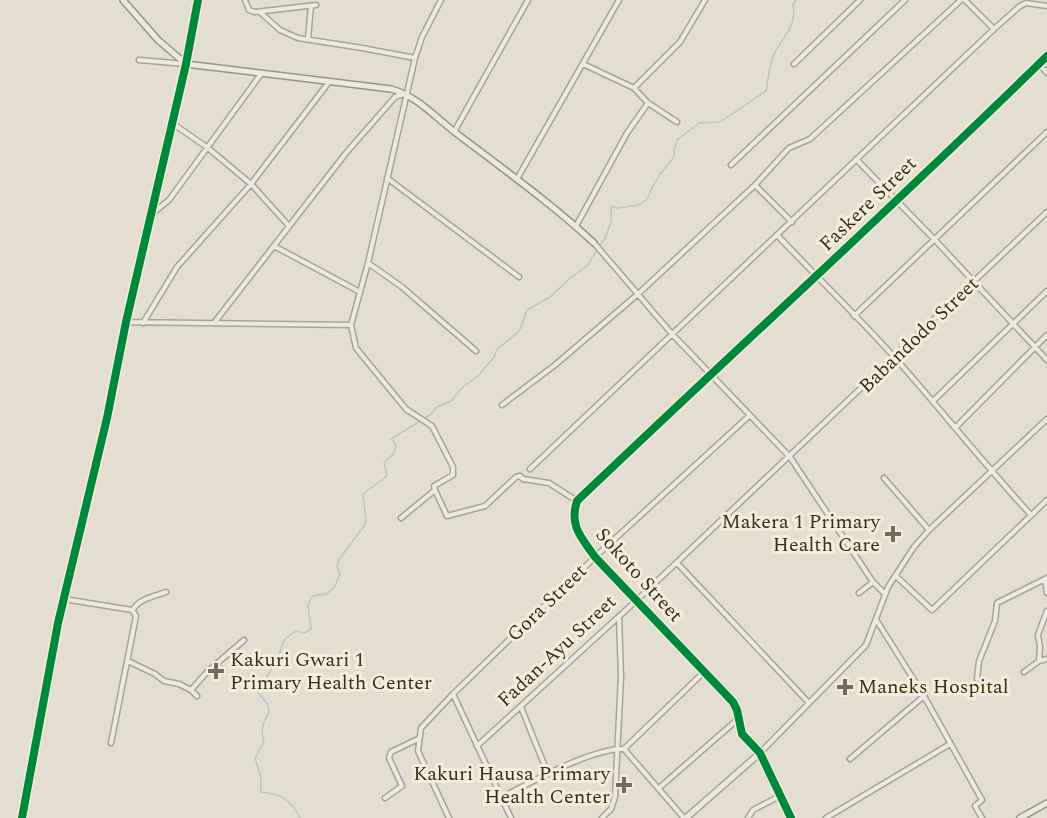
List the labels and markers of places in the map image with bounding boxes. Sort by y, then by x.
place label: Makera 1 Primary Health Care [722,507,881,560]
marker: Makera 1 Primary Health Care [884,525,902,543]
place label: Kakuri Gwari 1 Primary Health Center [230,645,432,698]
marker: Kakuri Gwari 1 Primary Health Center [207,662,225,680]
place label: Maneks Hospital [858,672,1009,702]
marker: Maneks Hospital [836,678,854,696]
place label: Kakuri Hausa Primary Health Center [413,759,611,812]
marker: Kakuri Hausa Primary Health Center [615,776,633,794]

